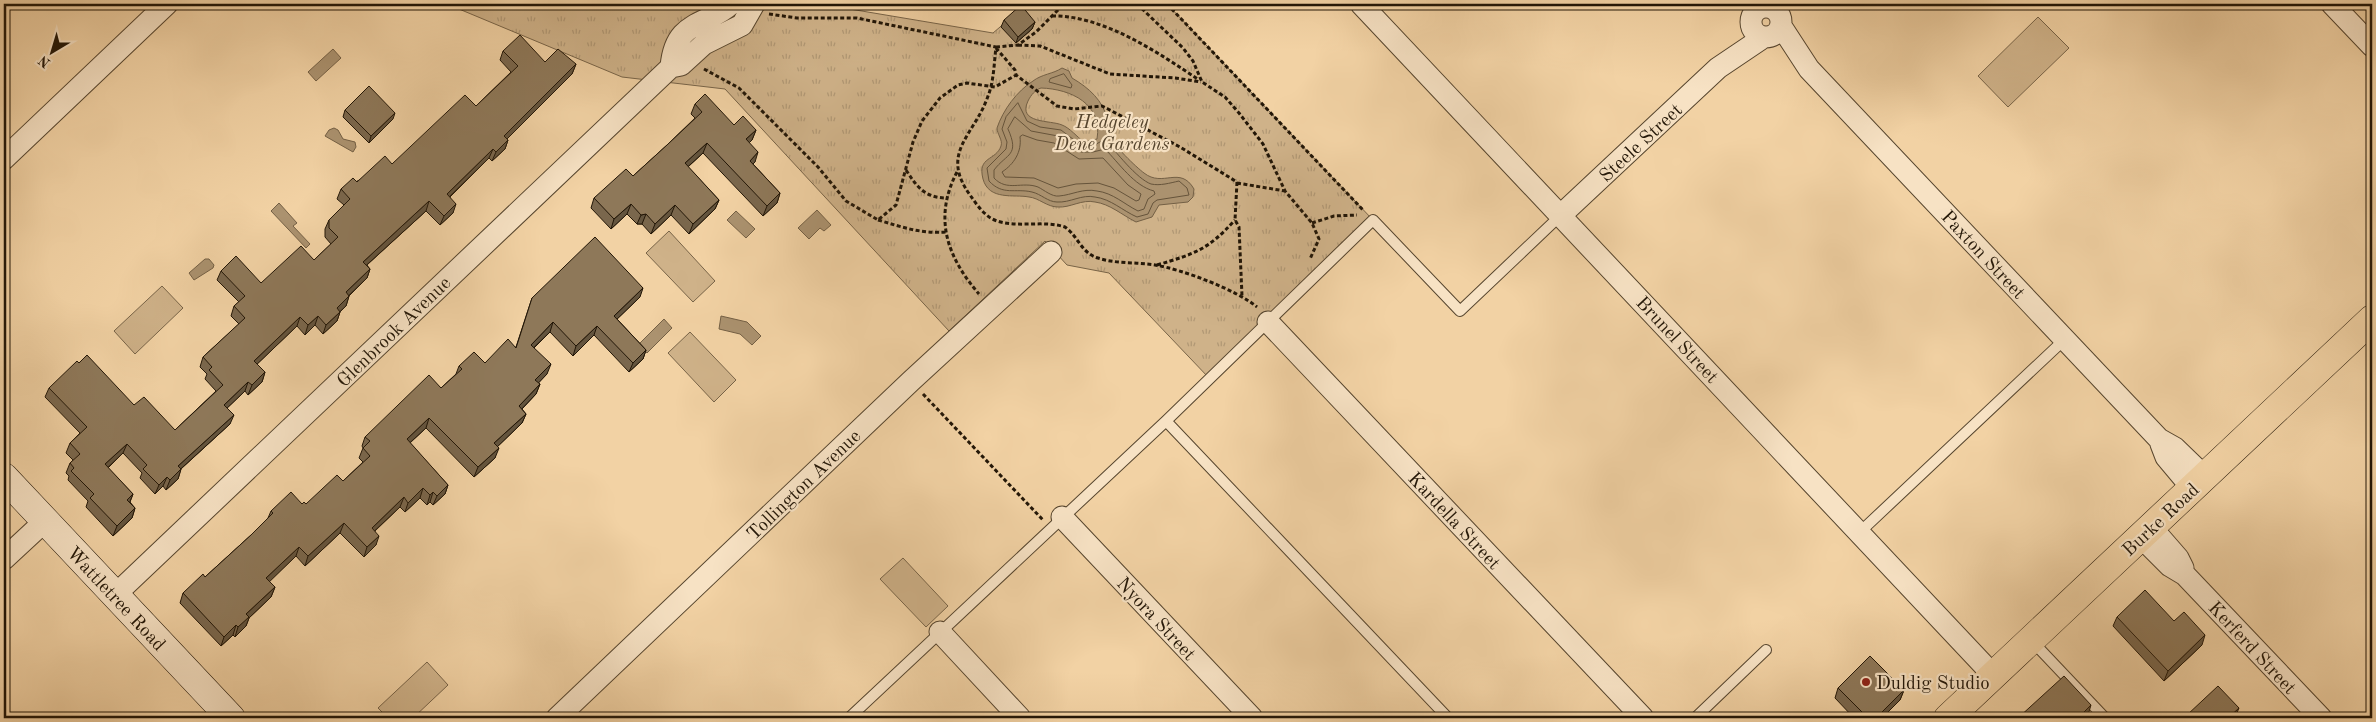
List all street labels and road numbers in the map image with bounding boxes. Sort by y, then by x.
street label: Steele Street [1597,101,1687,187]
street label: Paxton Street [1937,208,2028,304]
street label: Glenbrook Avenue [334,274,455,392]
street label: Brunel Street [1631,294,1721,388]
street label: Tollington Avenue [744,427,865,545]
street label: Kardella Street [1403,469,1503,574]
street label: Burke Road [2120,481,2204,561]
street label: Wattletree Road [62,544,168,656]
street label: Nyora Street [1112,574,1198,665]
street label: Kerferd Street [2204,599,2299,699]

